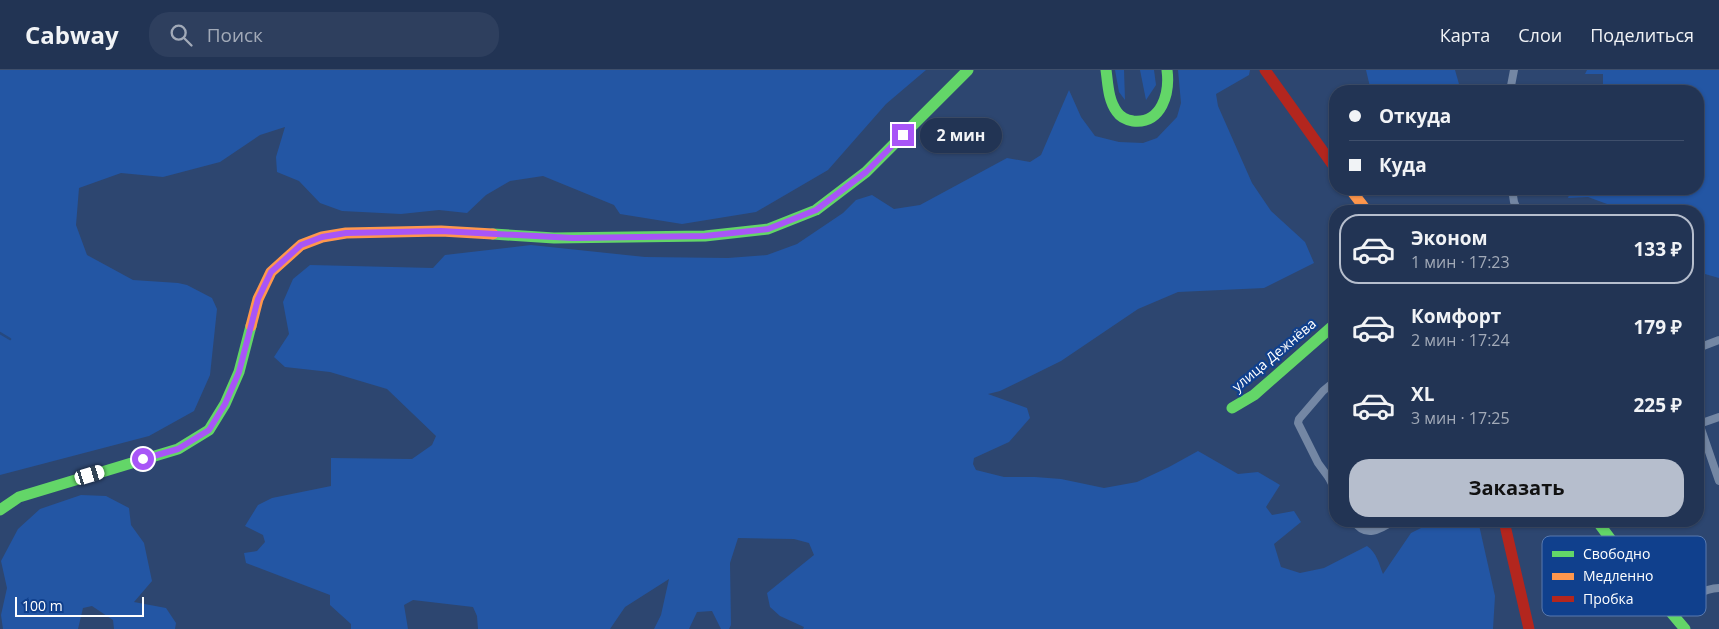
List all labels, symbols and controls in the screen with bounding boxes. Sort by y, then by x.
search box [149,12,499,57]
text: Cabway [25,18,119,51]
icon: search [167,21,195,49]
text: Поиск [207,22,263,48]
text: Карта [1440,23,1490,47]
text: Слои [1518,23,1562,47]
text: Поделиться [1590,23,1694,47]
text: Откуда [1379,103,1451,129]
callout: 2 мин [920,118,1003,152]
route end [892,124,914,146]
text: 2 мин [937,124,985,146]
text: Куда [1379,152,1427,178]
text: Эконом [1411,225,1488,251]
icon: car [1351,227,1396,272]
text: 133 ₽ [1633,236,1682,262]
text: 1 мин · 17:23 [1411,251,1510,273]
text: Комфорт [1411,303,1501,329]
icon: car [1351,305,1396,350]
street label: улица Дежнёва [1228,314,1320,395]
text: 179 ₽ [1633,314,1682,340]
text: 2 мин · 17:24 [1411,329,1510,351]
text: XL [1411,381,1434,407]
icon: car [1351,383,1396,428]
text: 225 ₽ [1633,392,1682,418]
text: 3 мин · 17:25 [1411,407,1510,429]
route start [132,448,154,470]
button: Заказать [1349,459,1684,517]
car [73,463,106,487]
legend [1542,536,1706,616]
text: Свободно [1583,544,1650,563]
text: Медленно [1583,566,1654,585]
text: Пробка [1583,589,1634,608]
scale bar [15,594,144,617]
text: 100 m [22,596,63,615]

